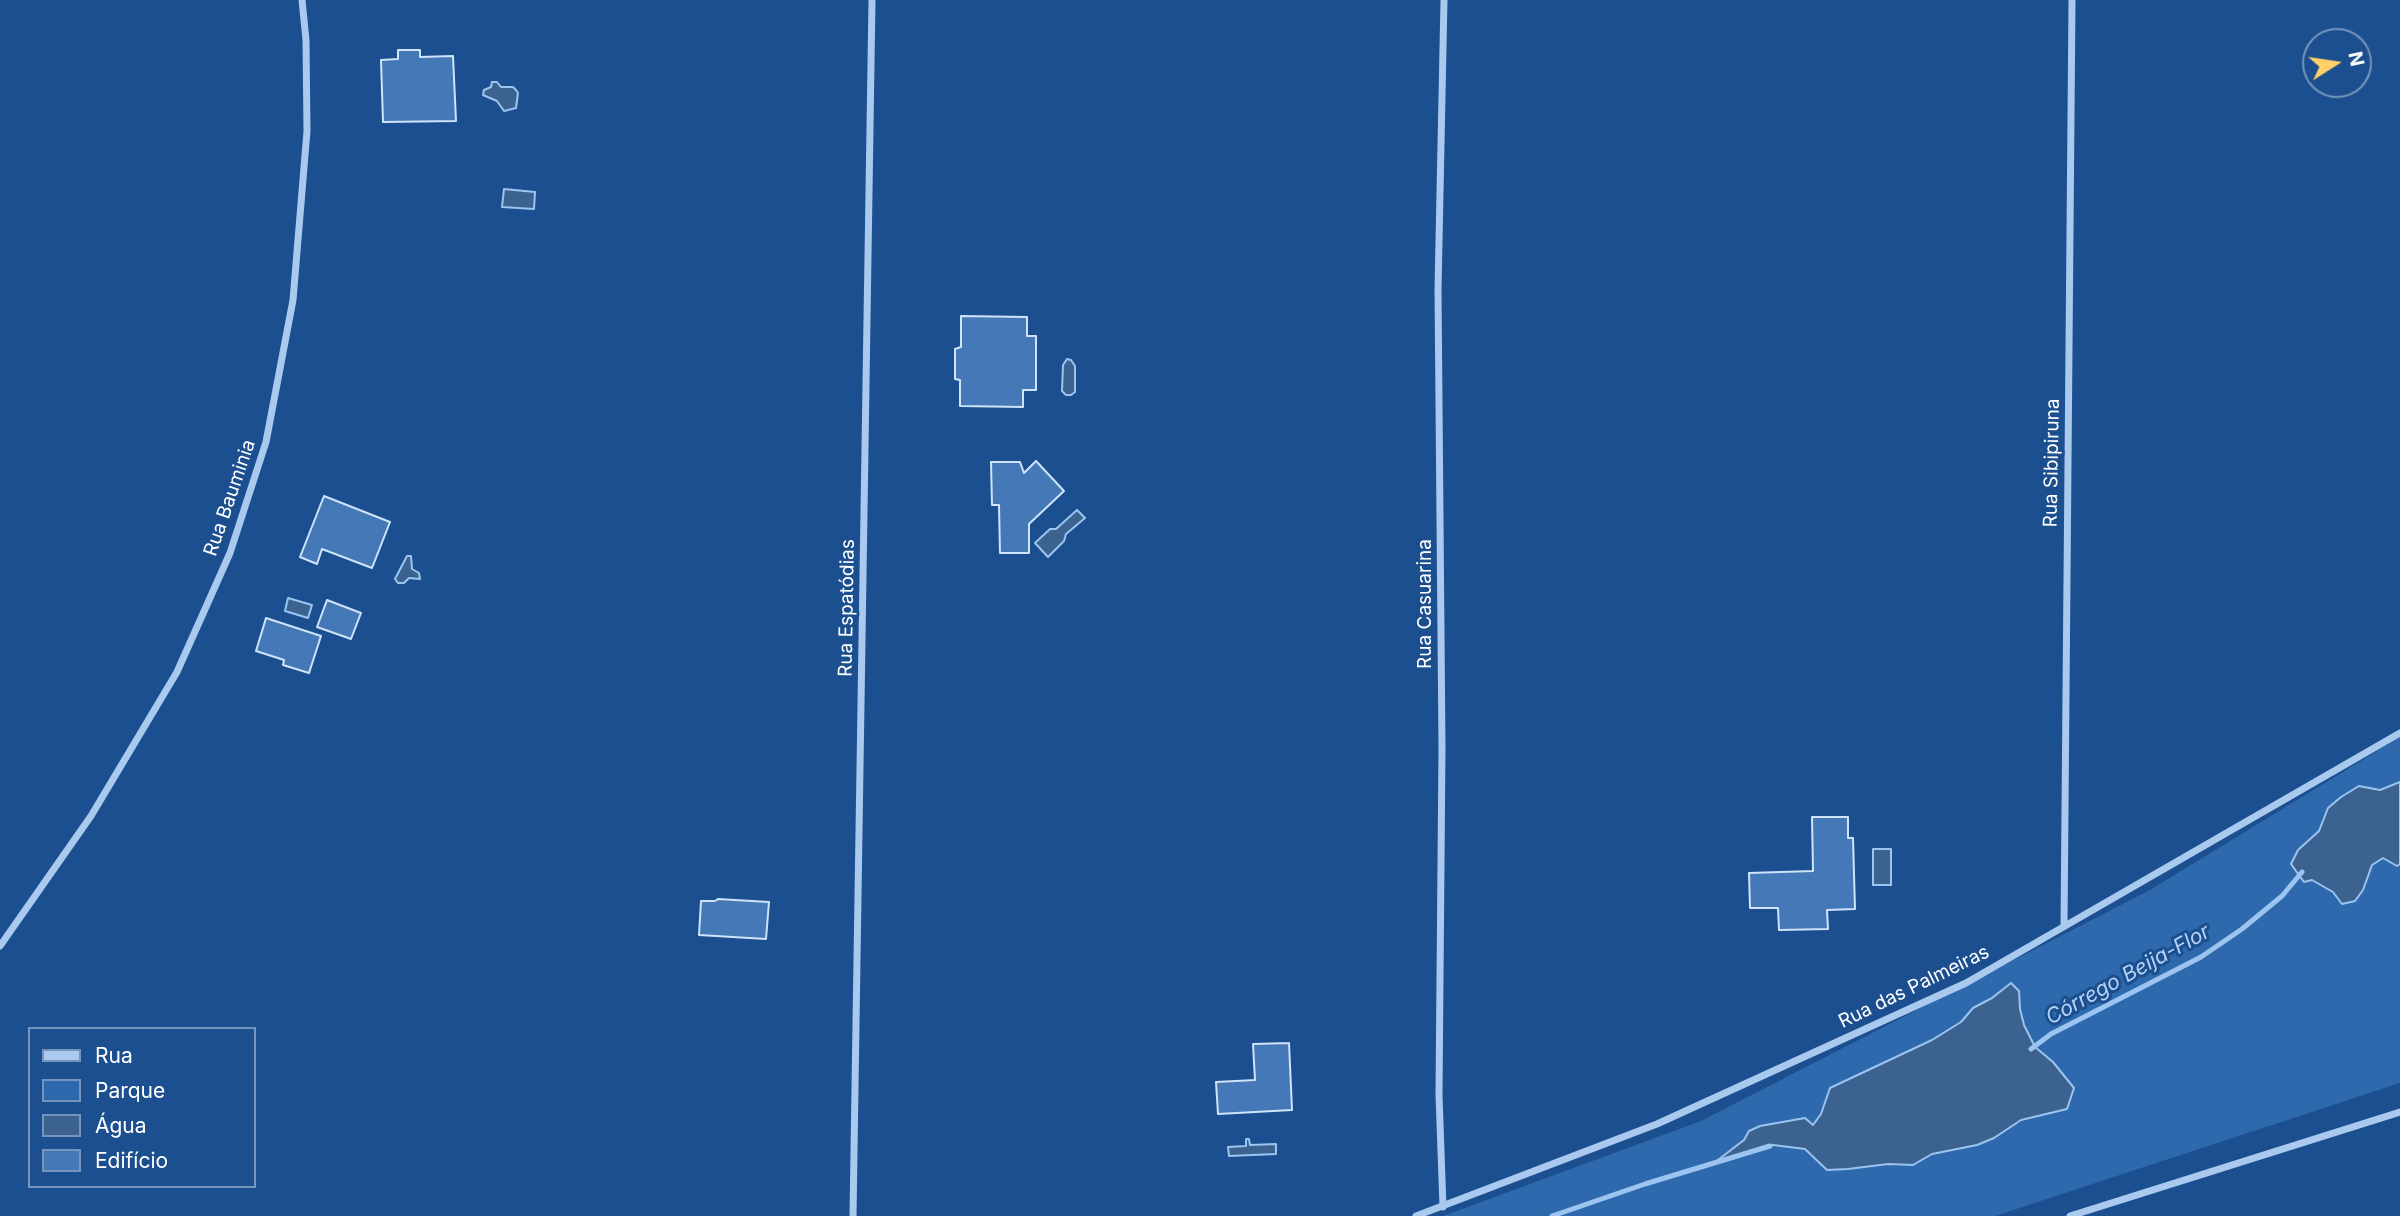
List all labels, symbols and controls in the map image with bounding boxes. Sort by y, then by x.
north arrow [2302,28,2372,98]
text: N [2343,49,2369,68]
street label: Rua Sibipiruna [2039,398,2065,528]
street label: Rua Bauminia [199,437,261,559]
street label: Rua Espatódias [834,539,860,677]
street label: Rua Casuarina [1414,539,1436,669]
water label: Córrego Beija-Flor [2042,919,2214,1031]
street label: Rua das Palmeiras [1835,941,1993,1033]
legend [28,1027,256,1188]
text: Rua [95,1043,133,1068]
text: Parque [95,1078,165,1103]
text: Água [95,1113,147,1138]
text: Edifício [95,1148,168,1173]

